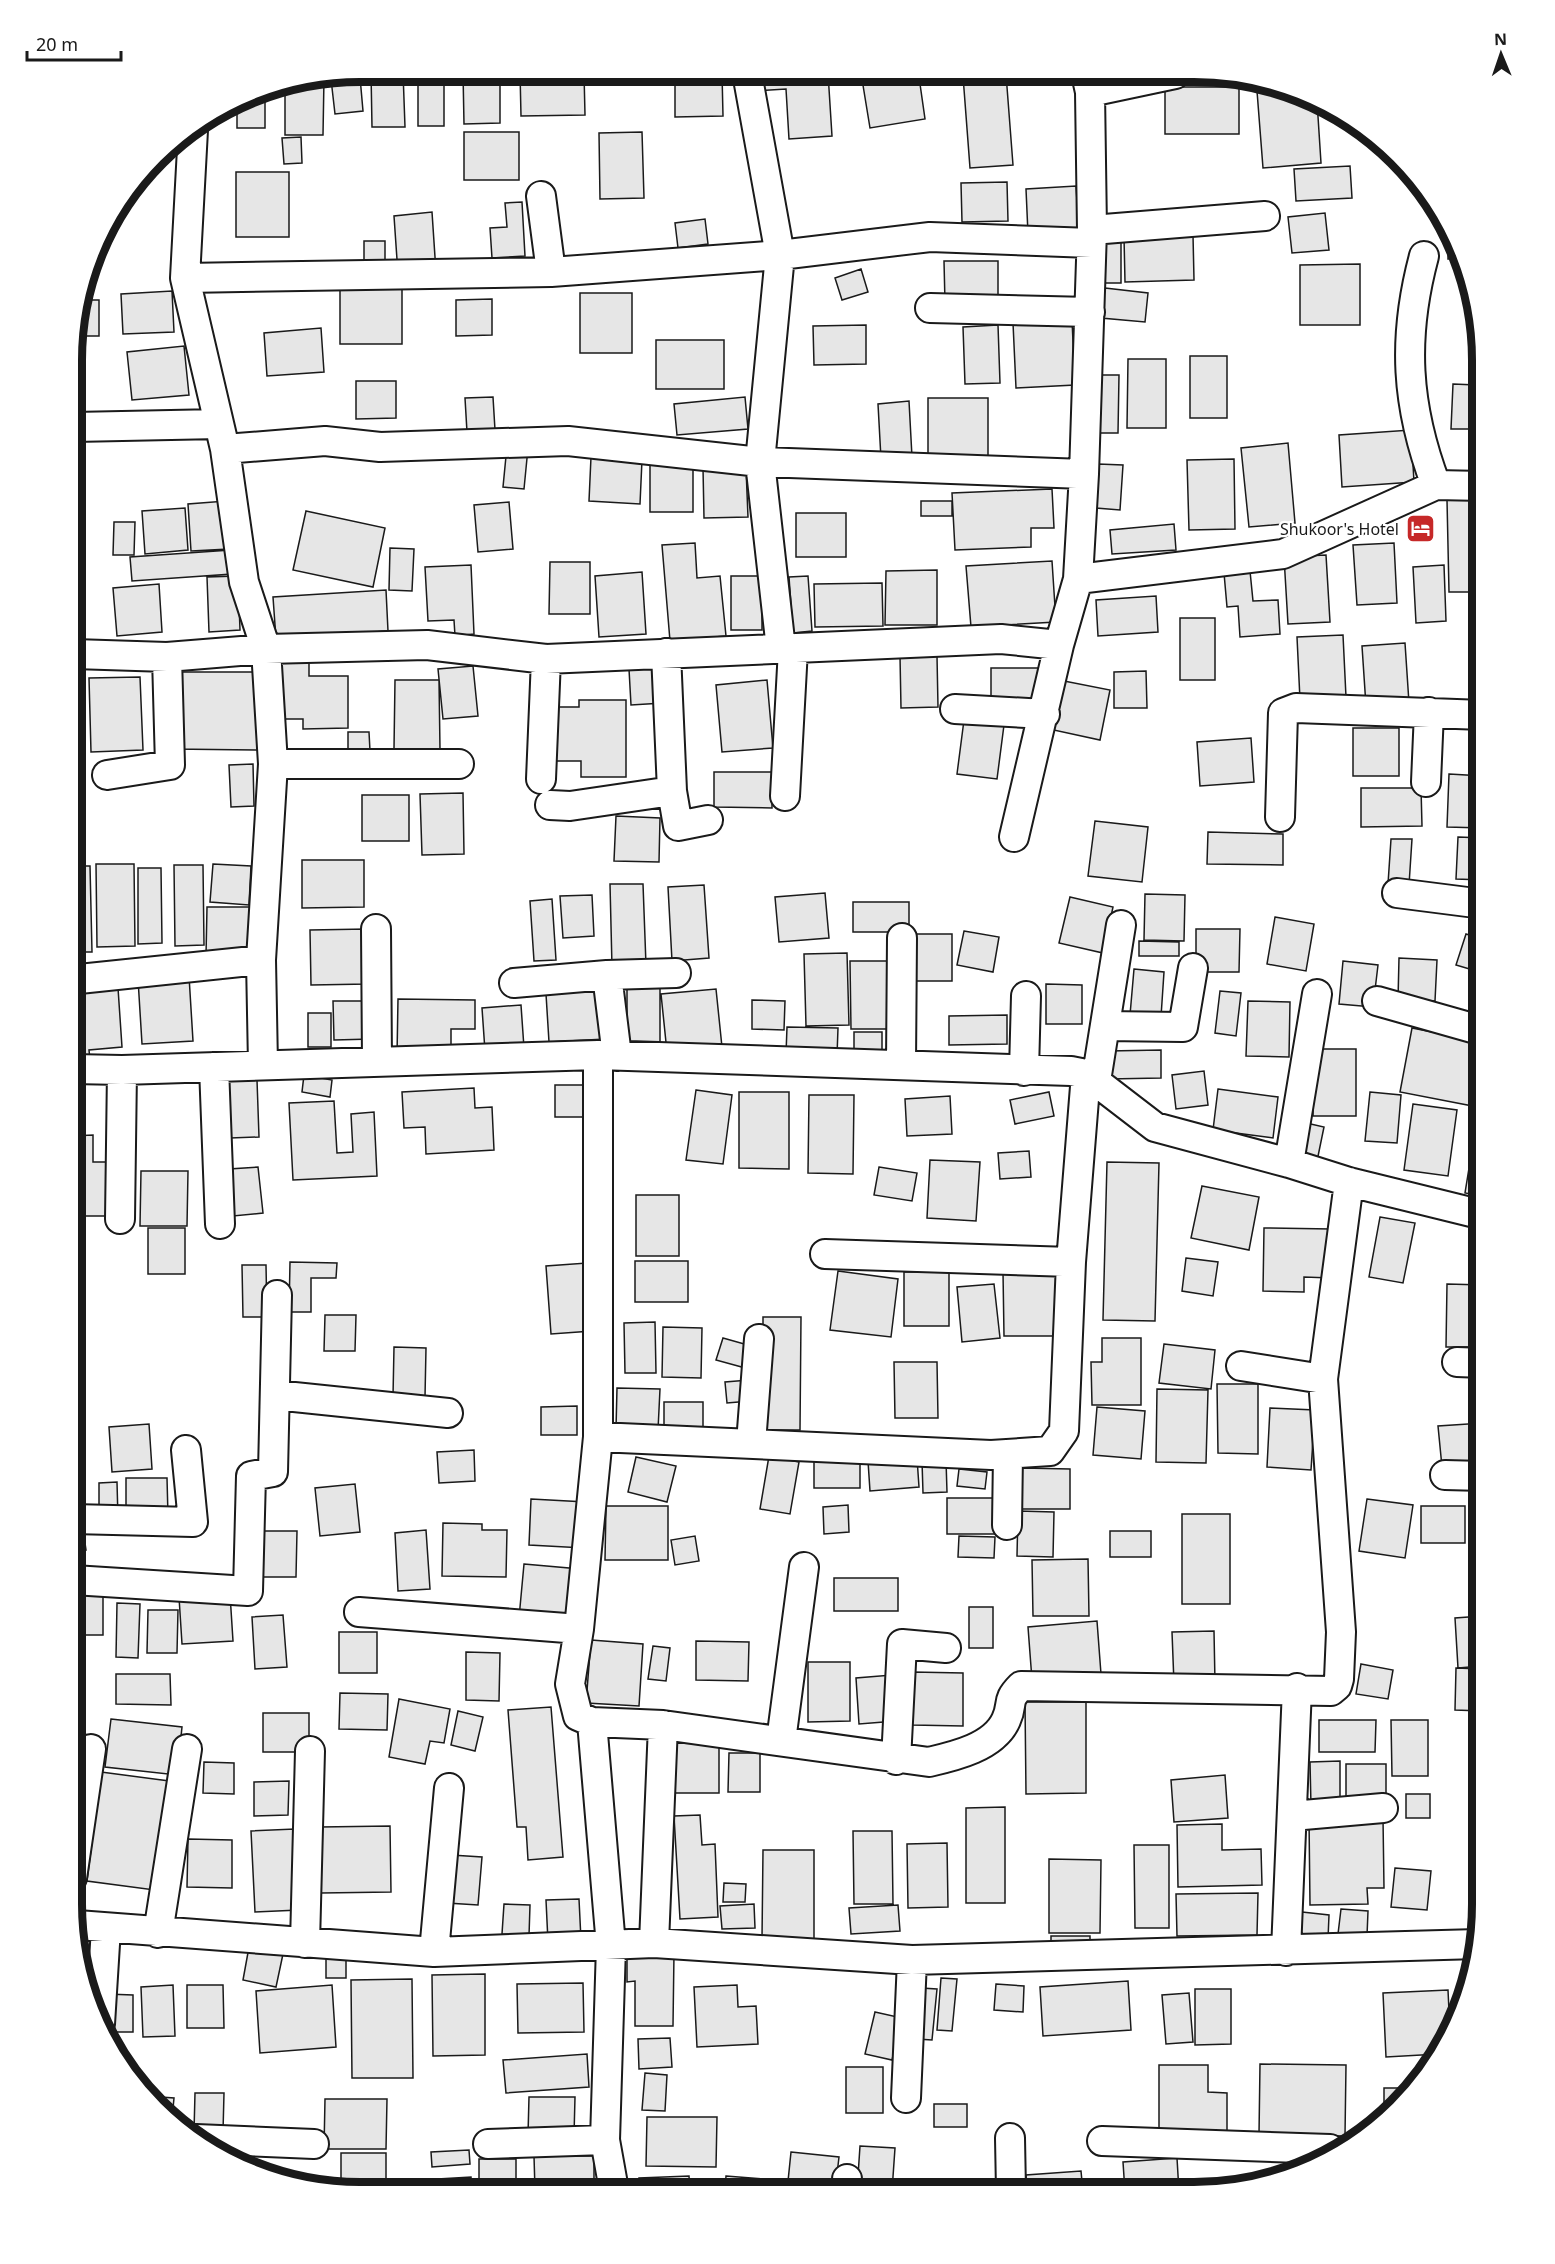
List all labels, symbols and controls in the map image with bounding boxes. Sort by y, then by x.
scale bar [27,24,122,62]
north arrow [1471,24,1531,84]
text: N [1494,28,1507,50]
text: 20 m [36,32,78,56]
hotel icon: Shukoor's Hotel [1404,513,1436,545]
place label: Shukoor's Hotel [1280,518,1399,540]

